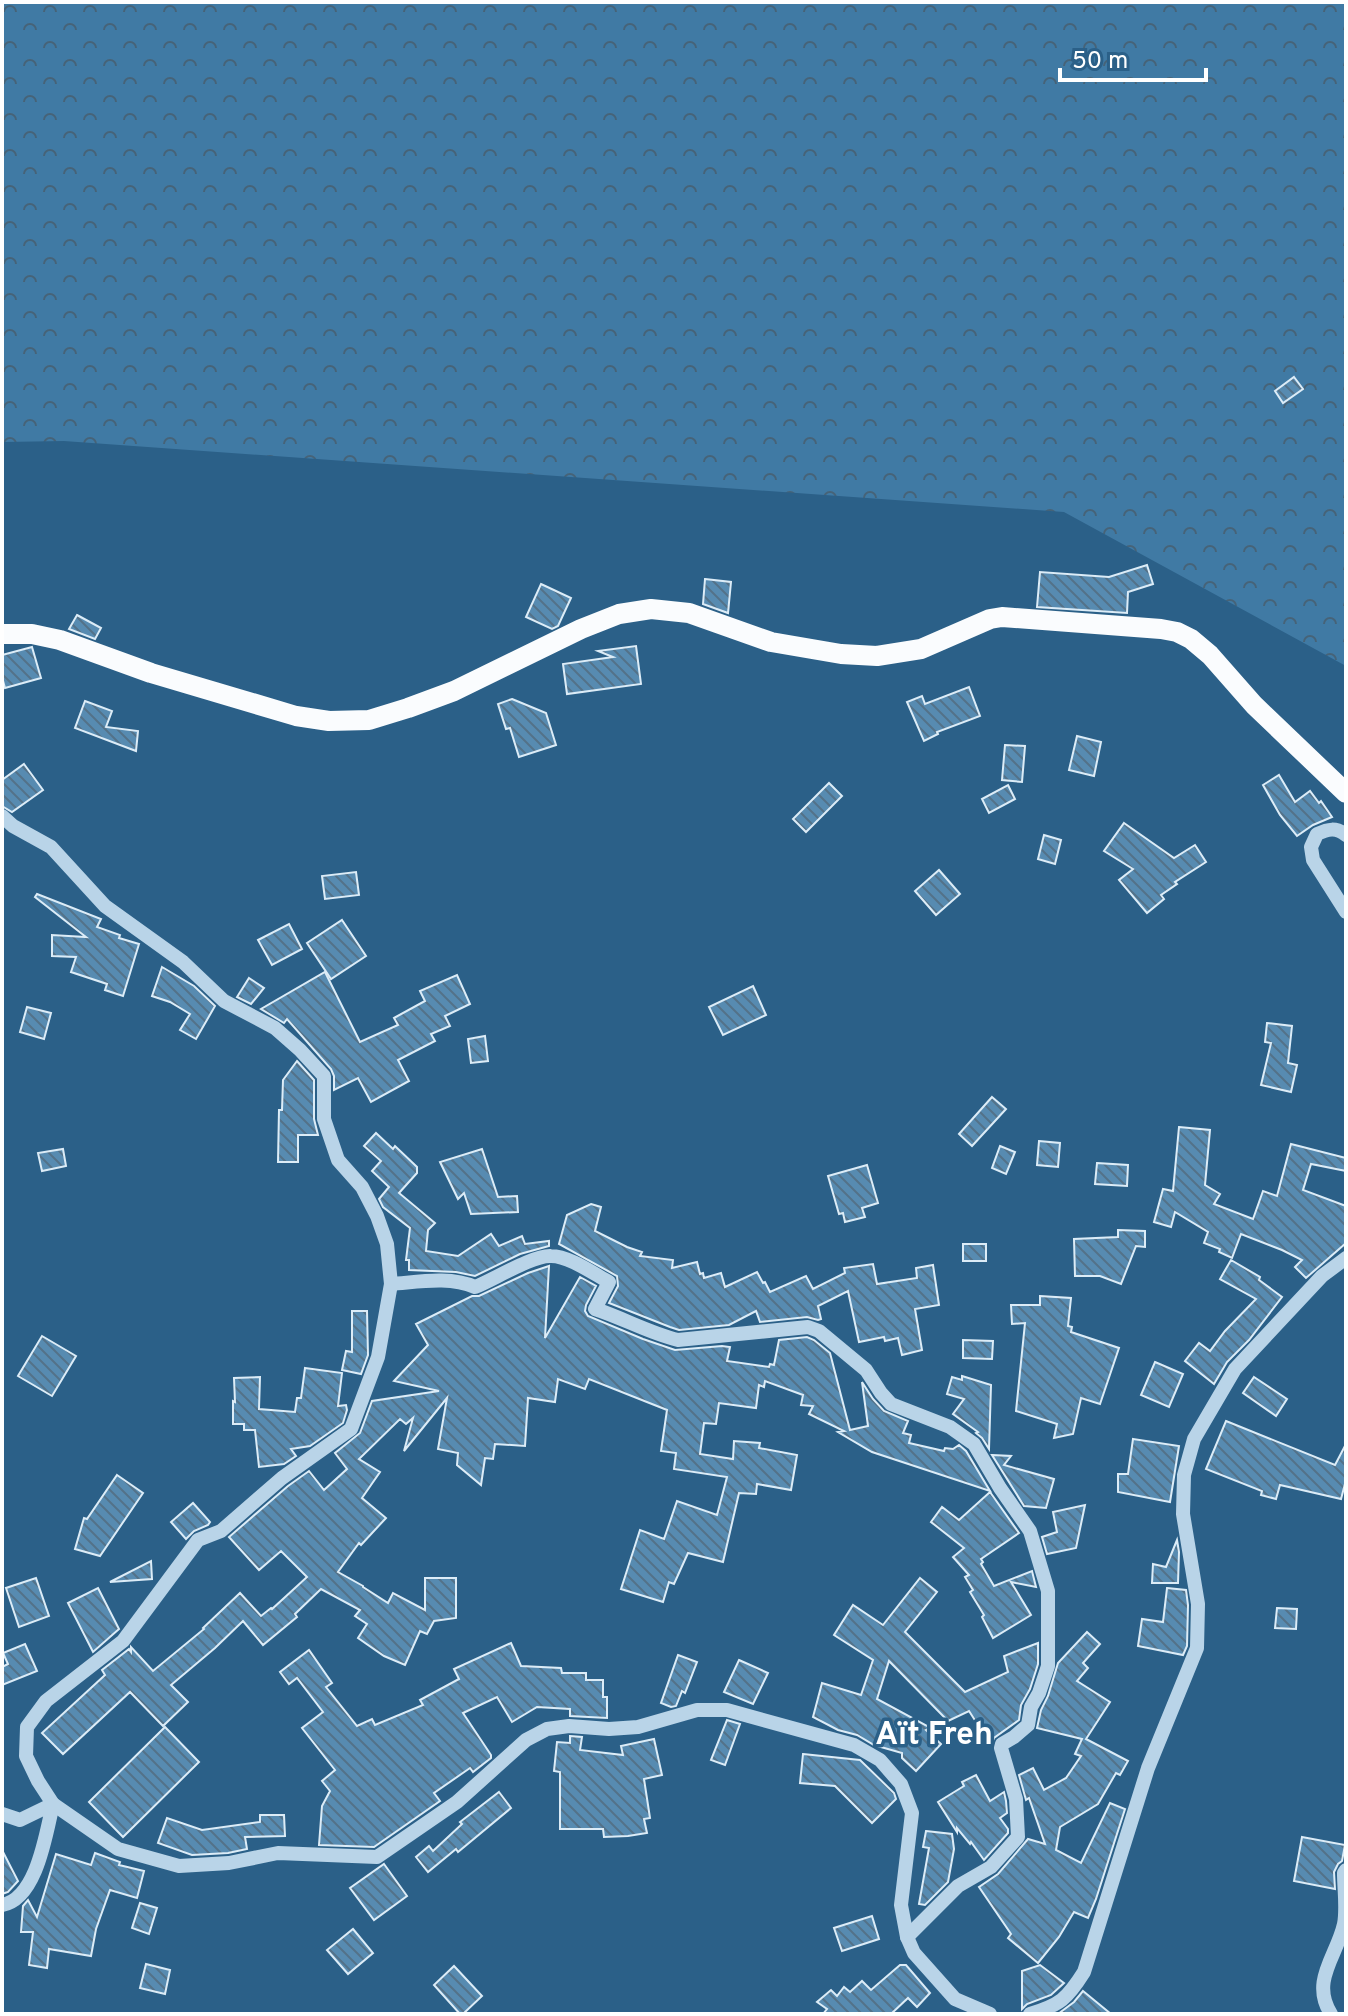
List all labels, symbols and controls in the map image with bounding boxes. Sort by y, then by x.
scale bar [1060,32,1206,82]
text: 50 m [1072,47,1128,77]
district label: Aït Freh [875,1716,993,1756]

